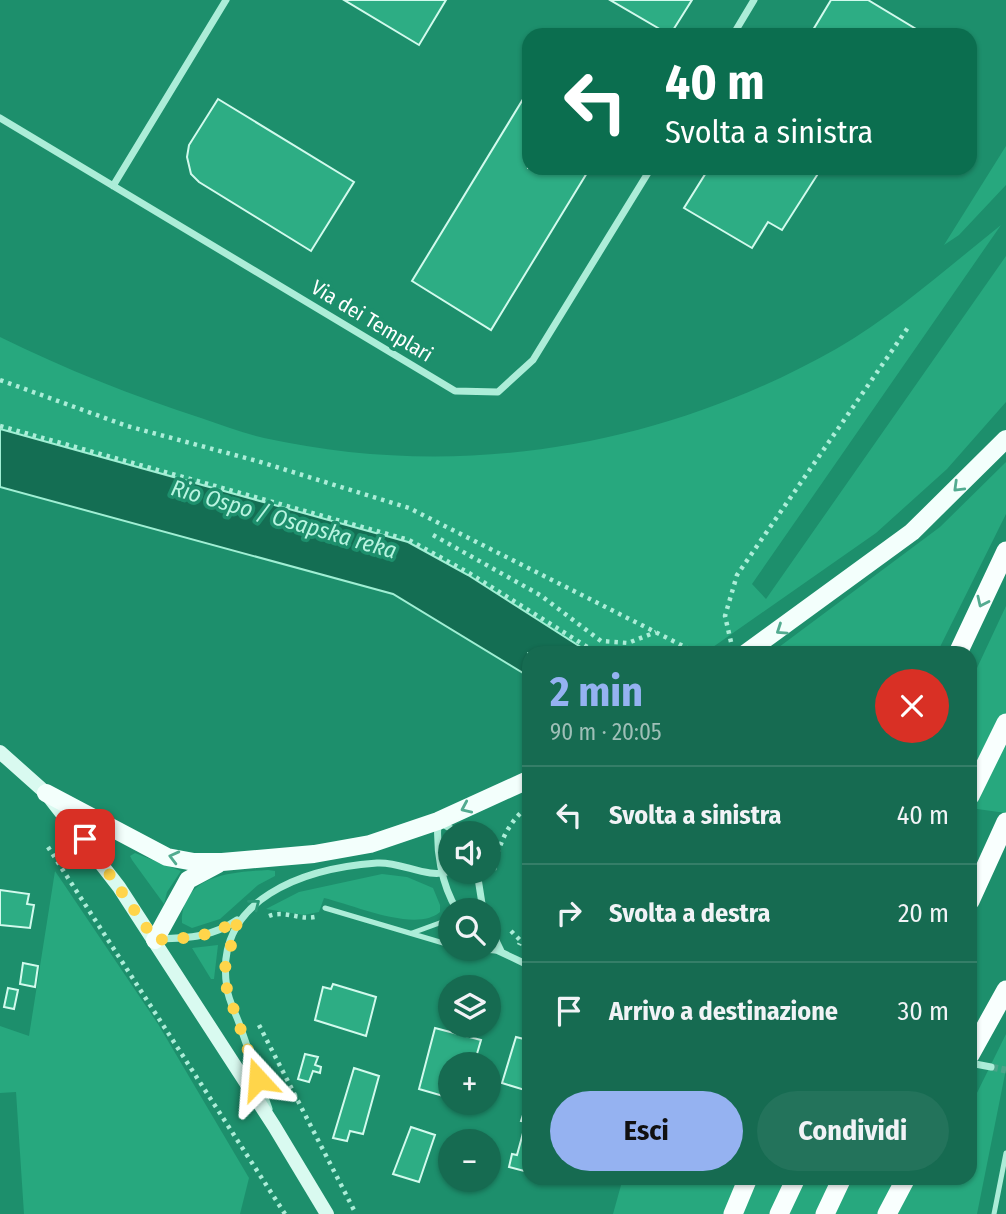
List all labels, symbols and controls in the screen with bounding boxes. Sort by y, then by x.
text: 40 m [665,53,765,112]
icon: left [550,56,641,147]
text: Svolta a sinistra [665,113,873,151]
street label: Via dei Templari [306,274,438,368]
water label: Rio Ospo / Osapska reka [168,473,400,565]
one-way arrow [953,479,966,492]
one-way arrow [976,595,990,607]
one-way arrow [776,621,789,634]
text: 2 min [550,667,643,717]
button: close [875,669,949,743]
text: 90 m · 20:05 [550,718,661,746]
icon: left [550,796,588,834]
one-way arrow [461,800,473,814]
text: Svolta a sinistra [609,800,781,831]
text: 40 m [897,800,949,831]
pin [55,809,115,869]
icon: arrive [66,820,104,858]
map controls [438,821,501,1192]
button: sound [438,821,501,884]
one-way arrow [168,851,180,865]
icon: right [550,894,588,932]
button: search [438,898,501,961]
text: Svolta a destra [609,898,770,929]
text: 20 m [898,898,949,929]
one-way arrow [247,900,260,912]
button: layers [438,975,501,1038]
icon: arrive [550,992,588,1030]
text: Arrivo a destinazione [609,996,838,1027]
text: 30 m [898,996,949,1027]
position arrow [221,1042,295,1116]
button: + [438,1052,501,1115]
button: Esci [550,1091,743,1171]
button: Condividi [757,1091,949,1171]
button: − [438,1129,501,1192]

